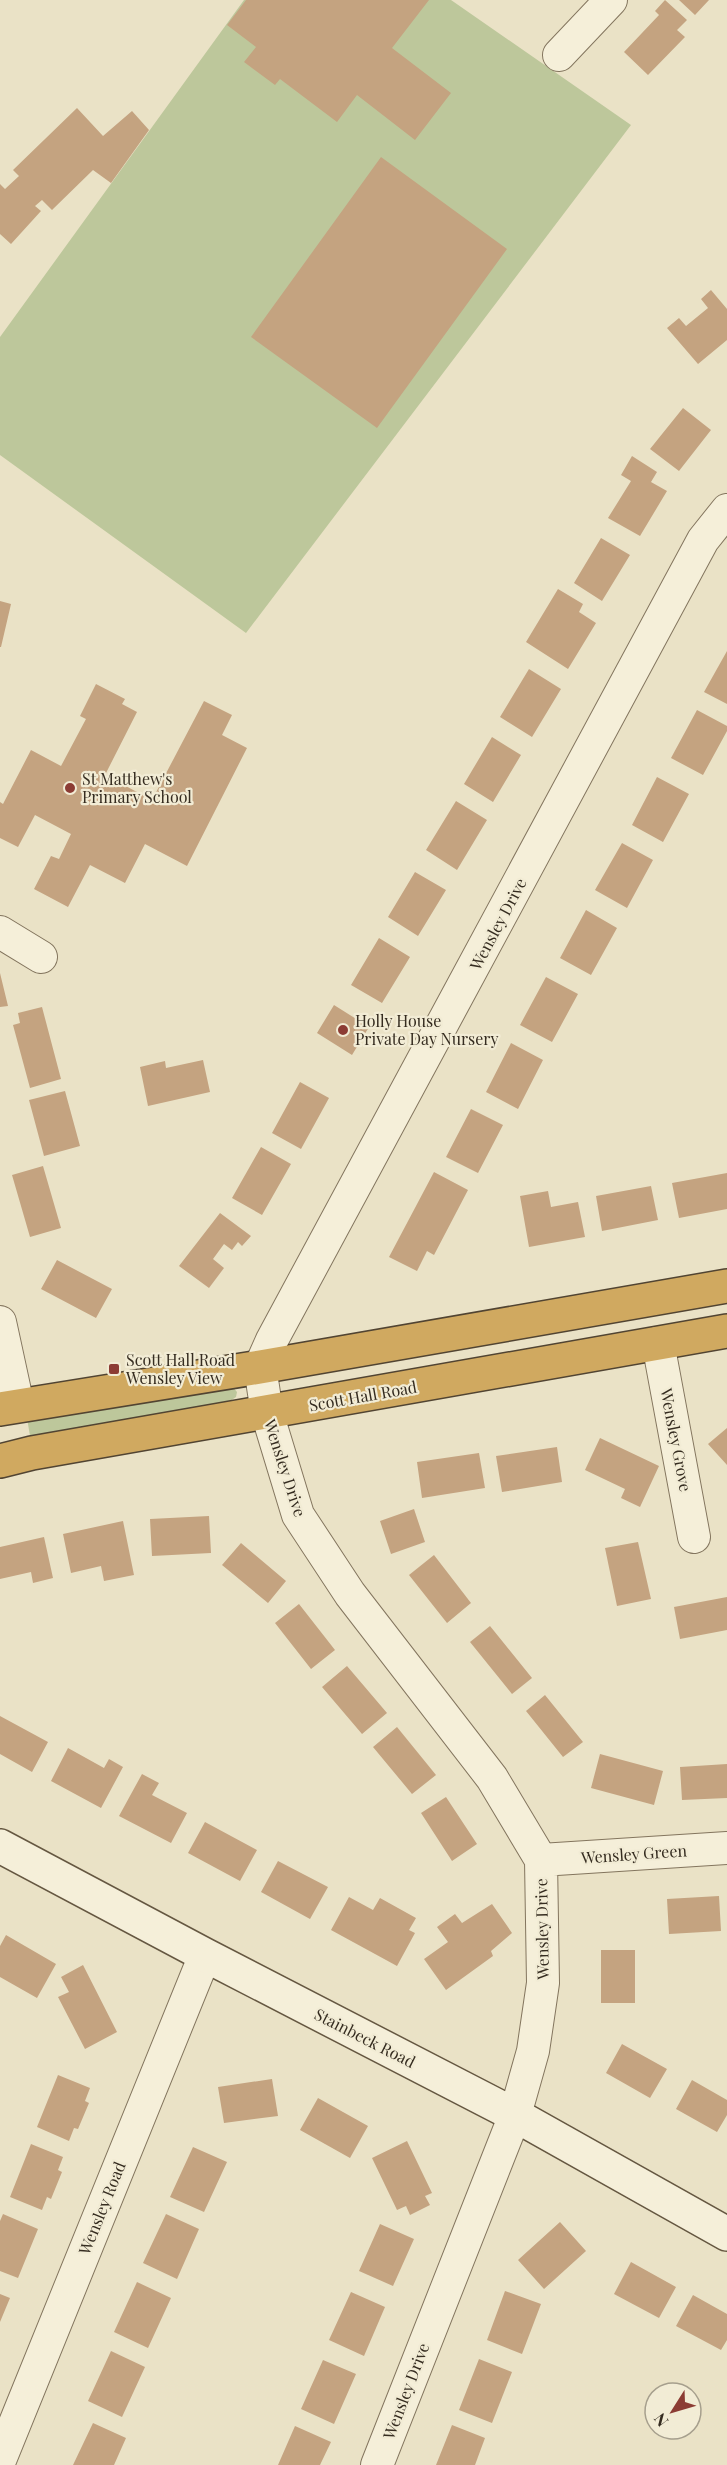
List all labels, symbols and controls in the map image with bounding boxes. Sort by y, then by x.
place label: St Matthew's Primary School [82,768,192,807]
marker: St Matthew's Primary School [63,781,77,795]
street label: Wensley Drive [464,874,531,974]
place label: Holly House Private Day Nursery [355,1010,499,1049]
marker: Holly House Private Day Nursery [336,1023,350,1037]
place label: Scott Hall Road Wensley View [125,1349,235,1388]
marker: Scott Hall Road Wensley View [107,1362,121,1376]
street label: Scott Hall Road [307,1376,418,1415]
street label: Wensley Grove [656,1386,697,1493]
street label: Wensley Drive [260,1415,311,1519]
street label: Wensley Green [579,1839,688,1868]
street label: Wensley Drive [530,1878,553,1981]
street label: Stainbeck Road [311,2003,419,2072]
street label: Wensley Road [73,2158,130,2258]
street label: Wensley Drive [377,2340,433,2443]
north arrow [643,2381,703,2441]
text: N [648,2409,672,2431]

